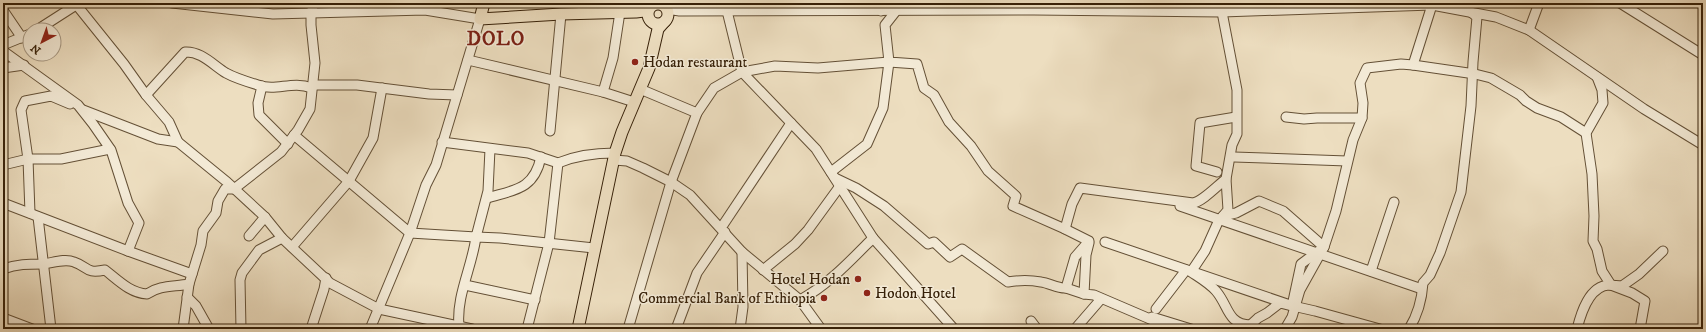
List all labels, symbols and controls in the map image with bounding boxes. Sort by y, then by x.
north arrow [22,22,62,62]
district label: DOLO [467,28,525,51]
text: N [28,41,44,57]
place label: Hodan restaurant [643,53,747,72]
marker: Hodan restaurant [630,57,640,67]
place label: Hotel Hodan [770,270,850,289]
marker: Hotel Hodan [853,274,863,284]
place label: Hodon Hotel [875,284,956,303]
marker: Hodon Hotel [862,288,872,298]
place label: Commercial Bank of Ethiopia [638,289,817,308]
marker: Commercial Bank of Ethiopia [819,293,829,303]

